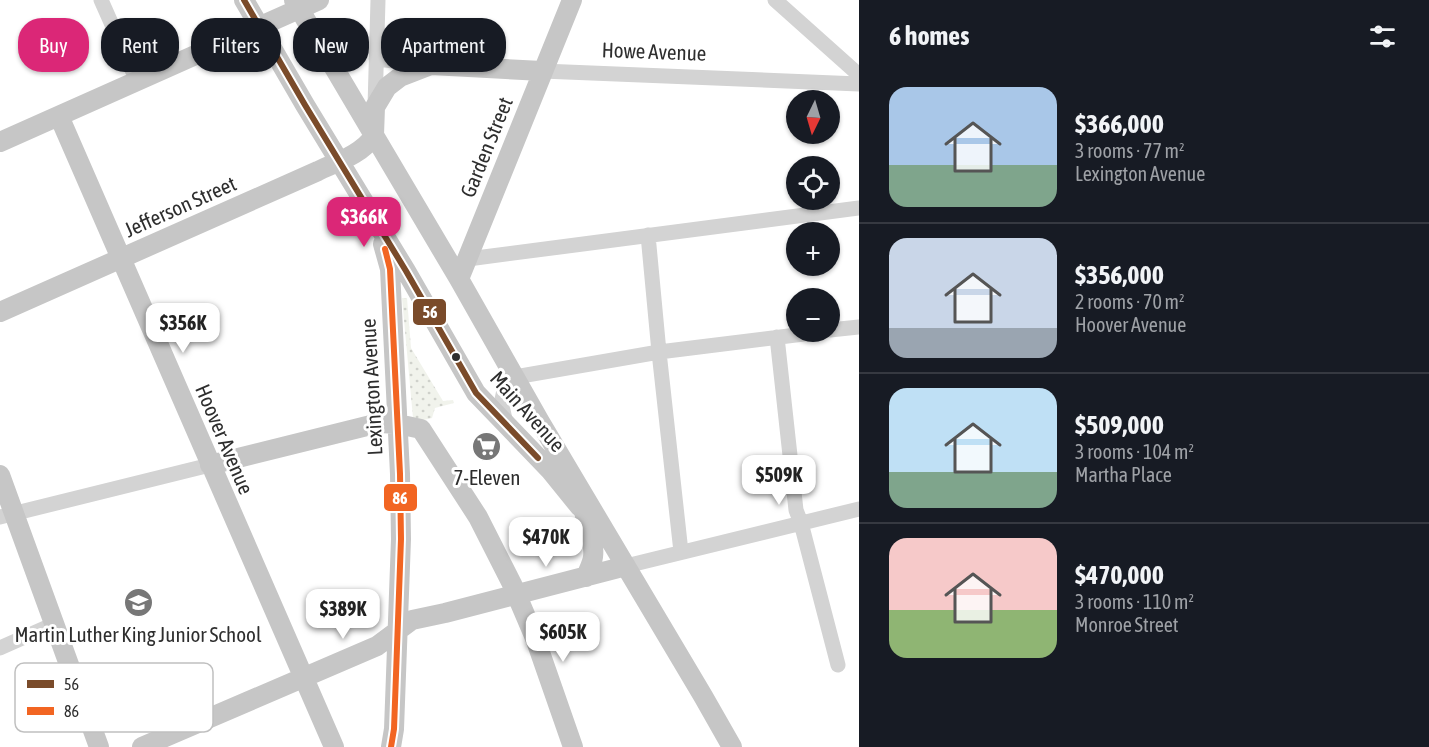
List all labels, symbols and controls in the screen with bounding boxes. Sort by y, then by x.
chip: Buy [18,18,89,72]
chip: Rent [101,18,179,72]
chip: Filters [191,18,281,72]
chip: New [293,18,369,72]
chip: Apartment [381,18,506,72]
icon: filters [1366,20,1399,53]
text: 6 homes [889,21,969,51]
street label: Howe Avenue [601,37,707,65]
north arrow [786,90,840,144]
map controls [786,90,840,342]
street label: Garden Street [455,93,517,201]
text: $366,000 [1075,109,1164,139]
icon: home [937,111,1009,183]
text: 3 rooms · 77 m² [1075,139,1185,162]
button: locate [786,156,840,210]
text: Lexington Avenue [1075,162,1205,185]
street label: Jefferson Street [120,171,240,241]
pin: $366K [322,197,406,248]
text: $366K [341,205,387,228]
button: + [786,222,840,276]
text: $356,000 [1075,260,1164,290]
icon: home [937,262,1009,334]
button: − [786,288,840,342]
text: 2 rooms · 70 m² [1075,290,1185,313]
line badge: 56 [412,298,447,326]
pin: $356K [141,303,225,354]
text: 56 [422,303,438,321]
text: $356K [160,311,206,334]
text: Hoover Avenue [1075,313,1186,336]
street label: Lexington Avenue [355,318,387,456]
unlabelled marker [450,351,462,363]
street label: Main Avenue [486,366,570,456]
street label: Hoover Avenue [191,380,259,498]
text: $509,000 [1075,410,1164,440]
icon: home [937,412,1009,484]
supermarket icon: 7-Eleven [471,430,503,462]
text: 3 rooms · 104 m² [1075,440,1194,463]
pin: $509K [737,455,821,506]
text: $509K [756,463,802,486]
text: Martha Place [1075,463,1172,486]
place label: 7-Eleven [454,465,520,489]
line badge: 86 [383,483,418,512]
text: 86 [392,489,408,507]
pin: $470K [504,517,588,568]
text: $470K [523,525,569,548]
text: $470,000 [1075,560,1164,590]
icon: home [937,562,1009,634]
school or university icon: Martin Luther King Junior School [122,587,154,619]
pin: $389K [301,589,385,640]
text: 3 rooms · 110 m² [1075,590,1194,613]
text: $389K [320,597,366,620]
pin: $605K [521,612,605,663]
text: Monroe Street [1075,613,1179,636]
text: $605K [540,620,586,643]
place label: Martin Luther King Junior School [15,622,262,646]
legend [15,663,213,732]
text: 56 [64,675,79,693]
text: 86 [64,702,79,720]

